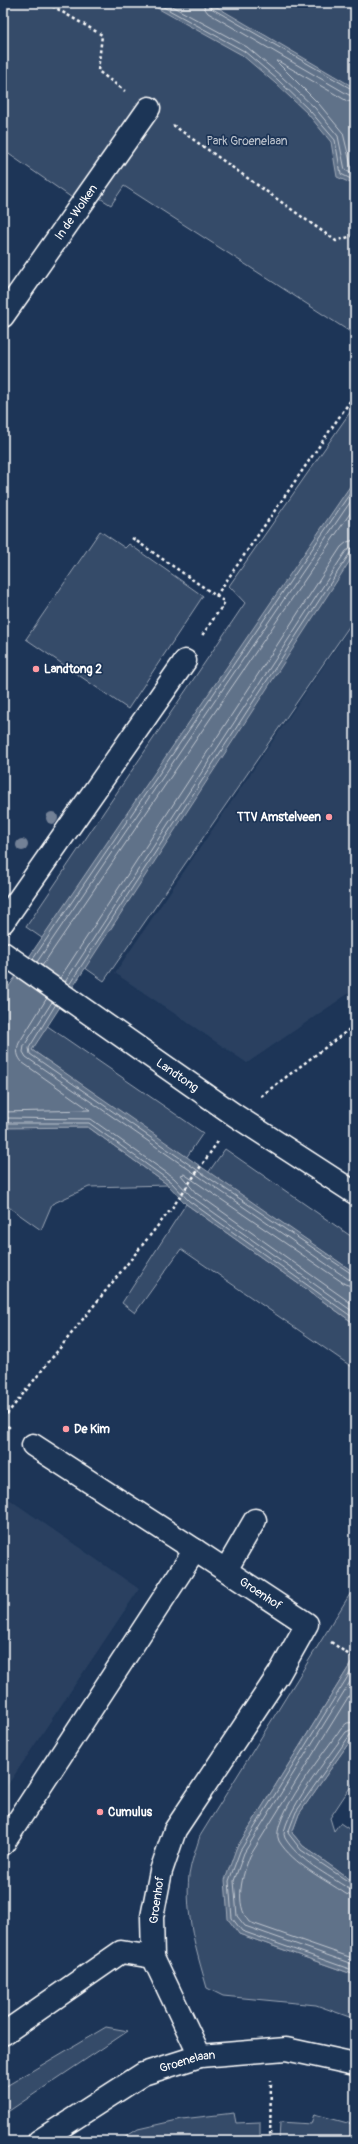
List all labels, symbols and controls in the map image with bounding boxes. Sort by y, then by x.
park label: Park Groenelaan [207,134,288,149]
street label: In de Wolken [51,181,101,243]
place label: Landtong 2 [44,662,102,677]
marker: Landtong 2 [31,664,41,674]
place label: TTV Amstelveen [236,810,321,825]
marker: TTV Amstelveen [324,812,334,822]
street label: Landtong [153,1055,202,1095]
place label: De Kim [74,1422,110,1437]
marker: De Kim [61,1424,71,1434]
street label: Groenhof [237,1574,285,1613]
place label: Cumulus [108,1805,153,1820]
marker: Cumulus [95,1807,105,1817]
street label: Groenhof [146,1875,168,1925]
street label: Groenelaan [158,2047,216,2076]

